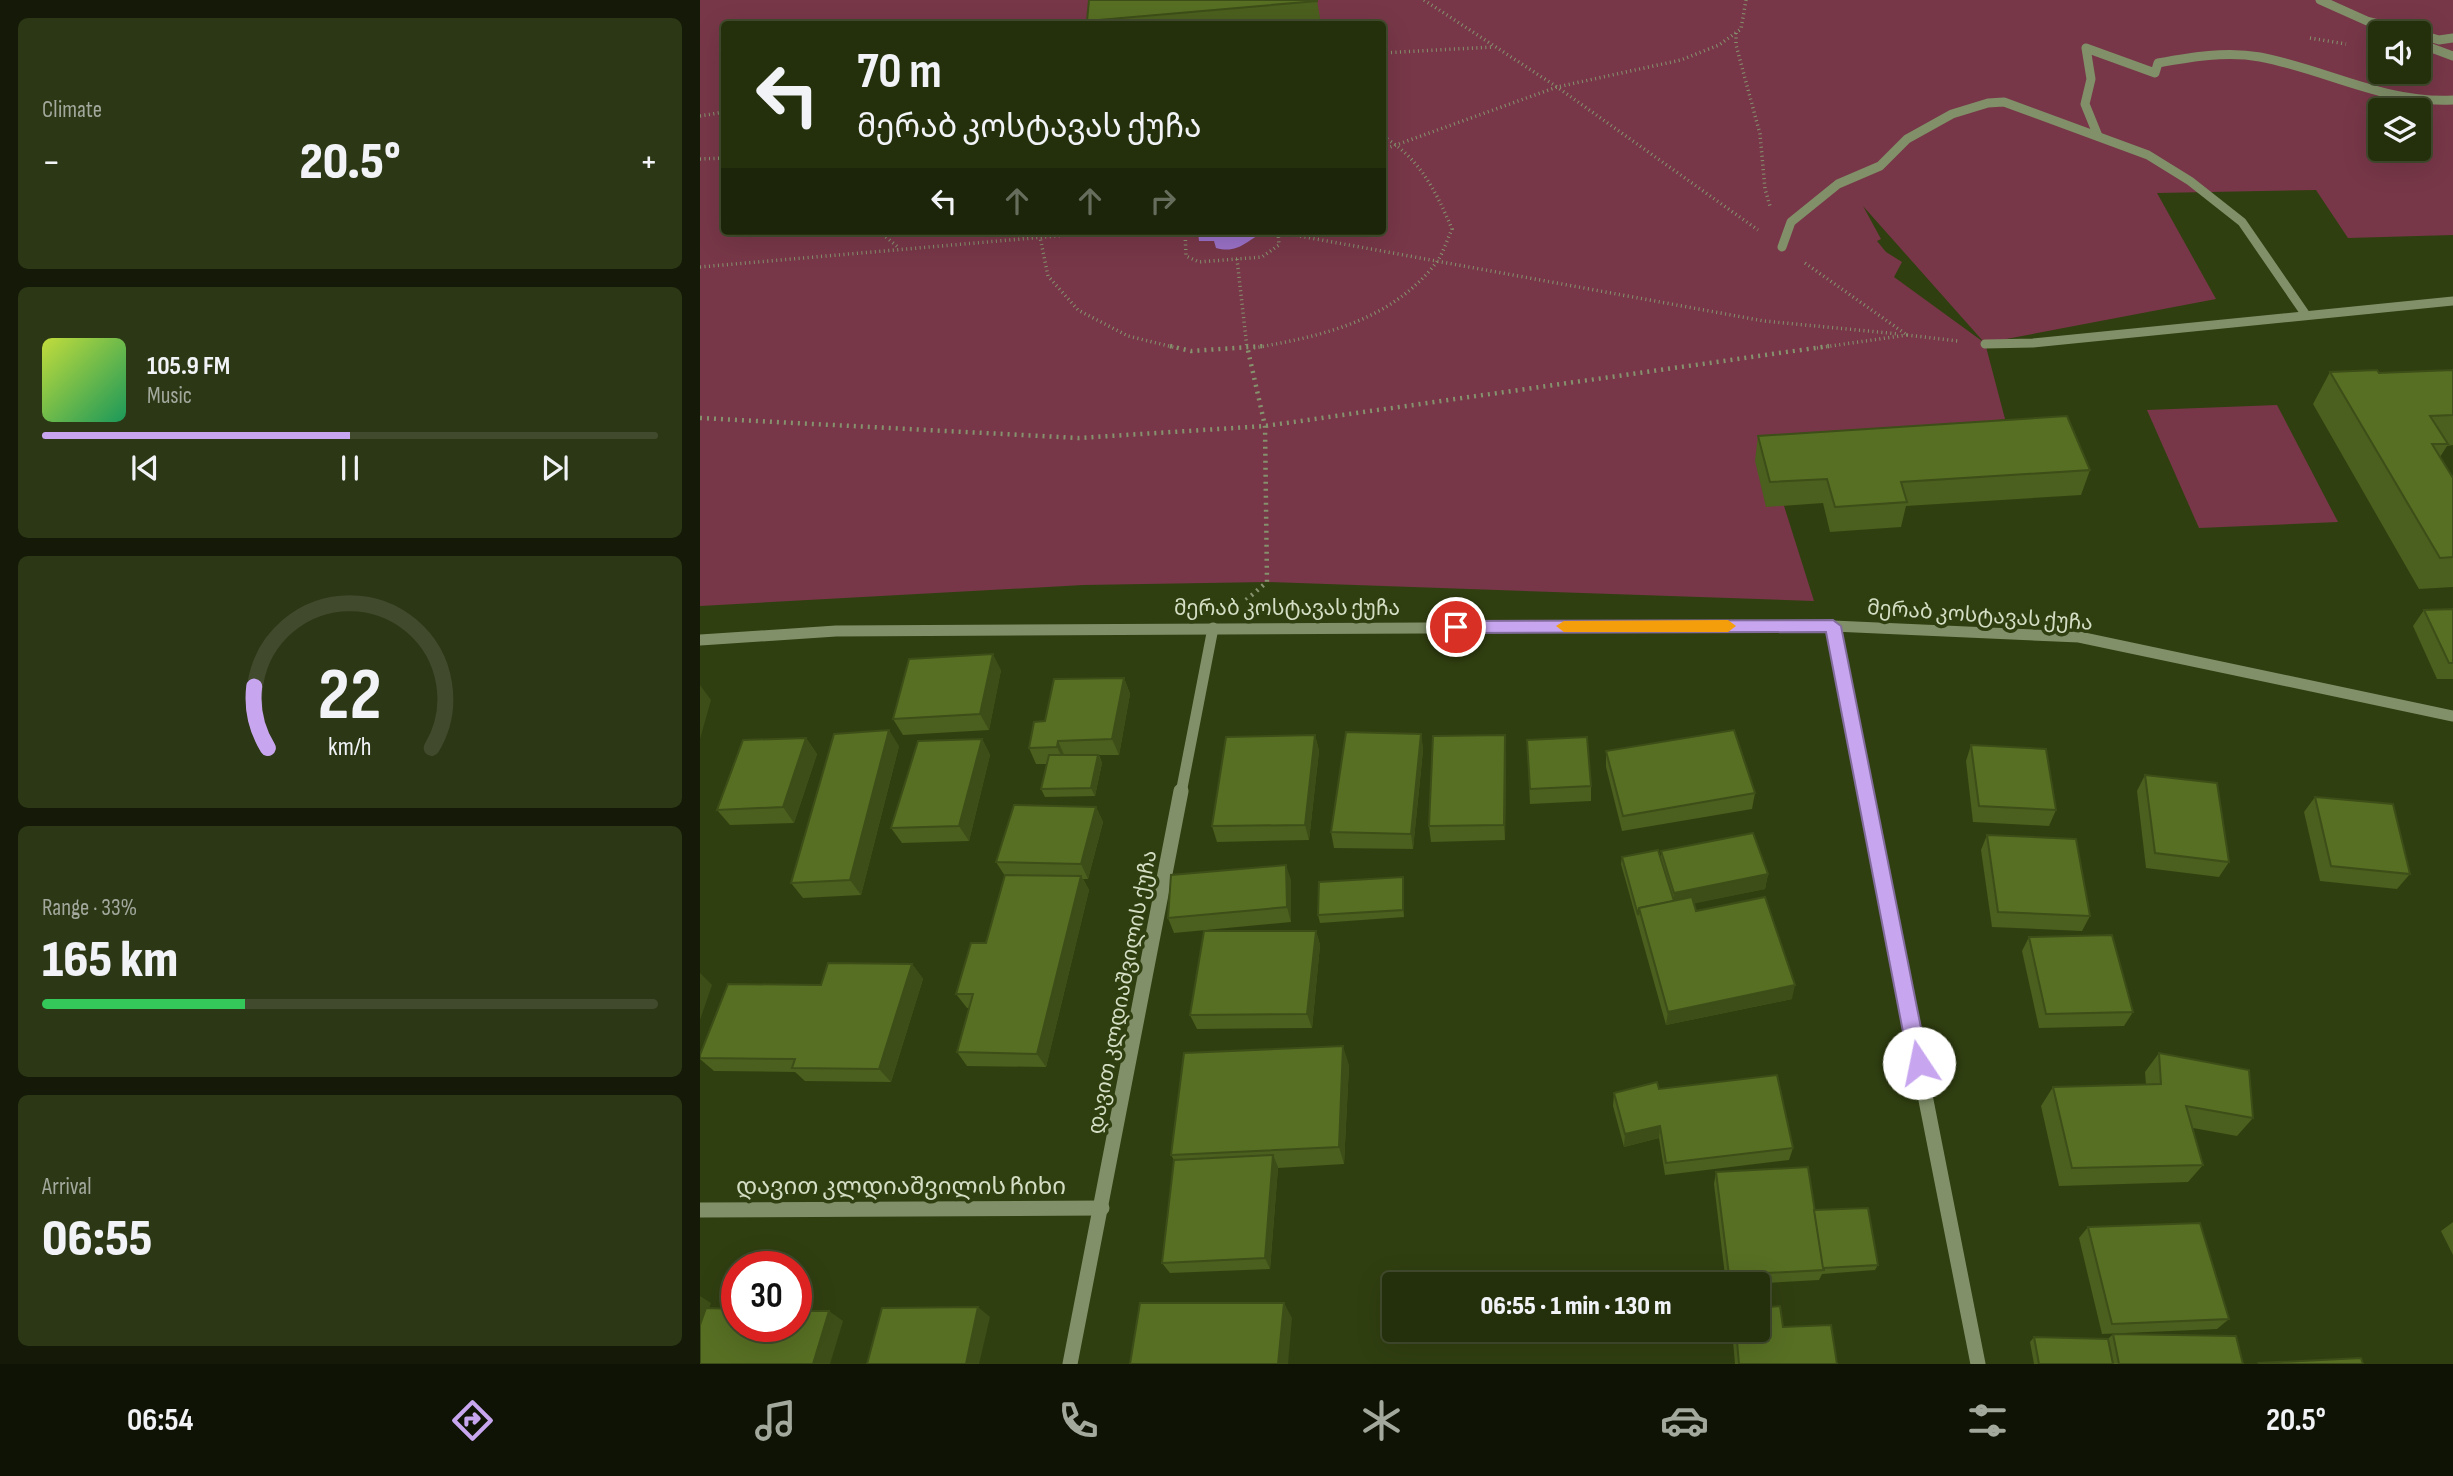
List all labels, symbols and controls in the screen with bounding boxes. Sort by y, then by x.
map controls [2368,21,2431,161]
button: sound [2368,21,2431,84]
text: 70 m [857,43,942,102]
icon: left [742,49,833,140]
text: Climate [42,96,102,124]
button: layers [2368,98,2431,161]
text: მერაბ კოსტავას ქუჩა [857,108,1202,147]
text: 20.5° [299,131,401,194]
text: − [42,140,61,185]
text: + [639,140,658,185]
icon: left [925,182,963,220]
icon: ahead [998,182,1036,220]
icon: ahead [1071,182,1109,220]
icon: right [1144,182,1182,220]
text: 105.9 FM [147,351,230,382]
text: Music [147,382,192,410]
icon: previous [126,449,164,487]
icon: pause [331,449,369,487]
icon: next [536,449,574,487]
street label: მერაბ კოსტავას ქუჩა [1866,595,2094,636]
street label: მერაბ კოსტავას ქუჩა [1174,596,1400,621]
pin [1426,597,1486,657]
icon: arrive [1437,608,1475,646]
text: 22 [318,652,382,740]
text: km/h [328,732,372,763]
street label: დავით კლდიაშვილის ქუჩა [1083,848,1162,1136]
text: Range · 33% [42,894,137,922]
text: 165 km [42,929,178,992]
position arrow [1882,1026,1956,1100]
street label: დავით კლდიაშვილის ჩიხი [736,1172,1066,1201]
text: Arrival [42,1173,91,1201]
text: 06:55 [42,1208,153,1271]
speed limit sign: 30 [721,1251,812,1342]
text: 06:55 · 1 min · 130 m [1481,1291,1671,1322]
icon: directions [448,1396,497,1445]
icon: music [751,1396,800,1445]
icon: phone [1054,1396,1103,1445]
icon: climate [1357,1396,1406,1445]
icon: car [1660,1396,1709,1445]
icon: filters [1963,1396,2012,1445]
text: 06:54 [127,1401,193,1440]
text: 20.5° [2266,1401,2326,1440]

